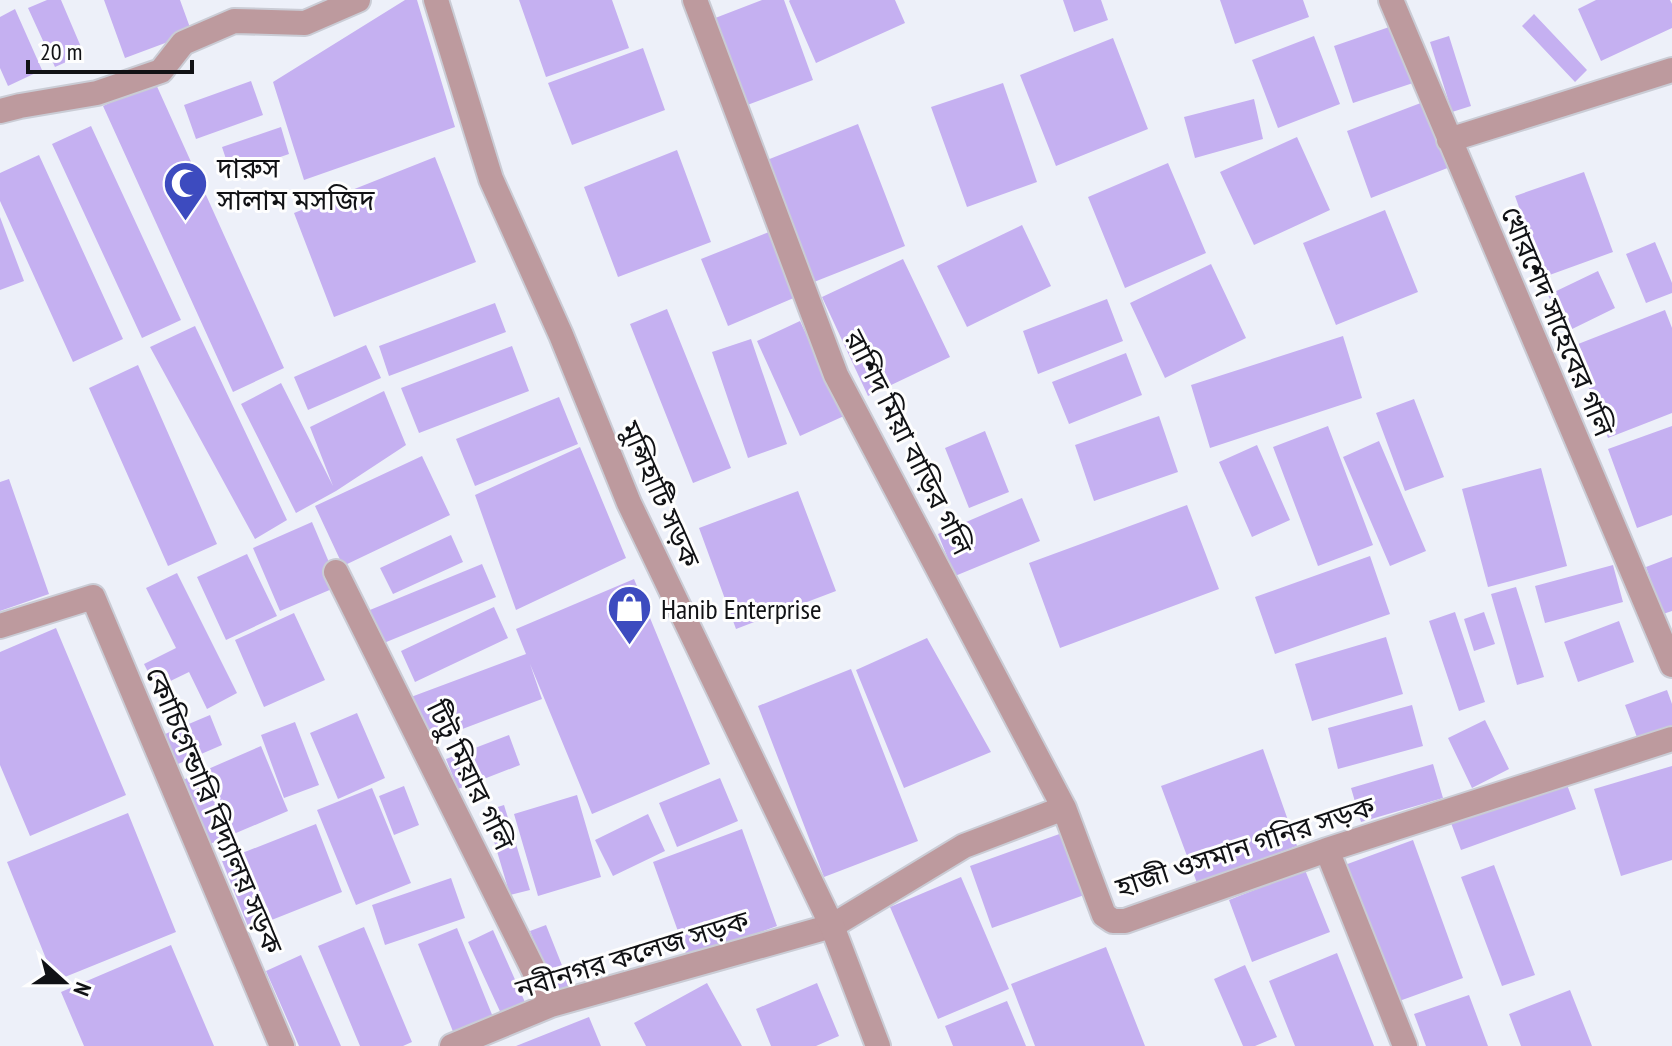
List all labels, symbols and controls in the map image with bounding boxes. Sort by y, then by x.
scale bar [28,24,192,74]
text: 20 m [40,36,82,67]
place label: দারুস সালাম মসজিদ [216,149,375,218]
mosque icon: দারুস সালাম মসজিদ [162,159,210,222]
street label: খোরশেদ সাহেবের গলি [1493,200,1623,442]
street label: রাশিদ মিয়া বাড়ির গলি [836,322,982,561]
street label: মুন্সিহাটি সড়ক [612,414,710,573]
shop icon: Hanib Enterprise [606,584,654,647]
place label: Hanib Enterprise [661,590,822,627]
street label: কোচিগেন্ডারি বিদ্যালয় সড়ক [138,661,292,959]
street label: টিটু মিয়ার গলি [418,693,523,856]
street label: হাজী ওসমান গনির সড়ক [1110,787,1380,906]
street label: নবীনগর কলেজ সড়ক [510,901,753,1007]
north arrow [24,942,104,1022]
text: N [67,979,98,1000]

